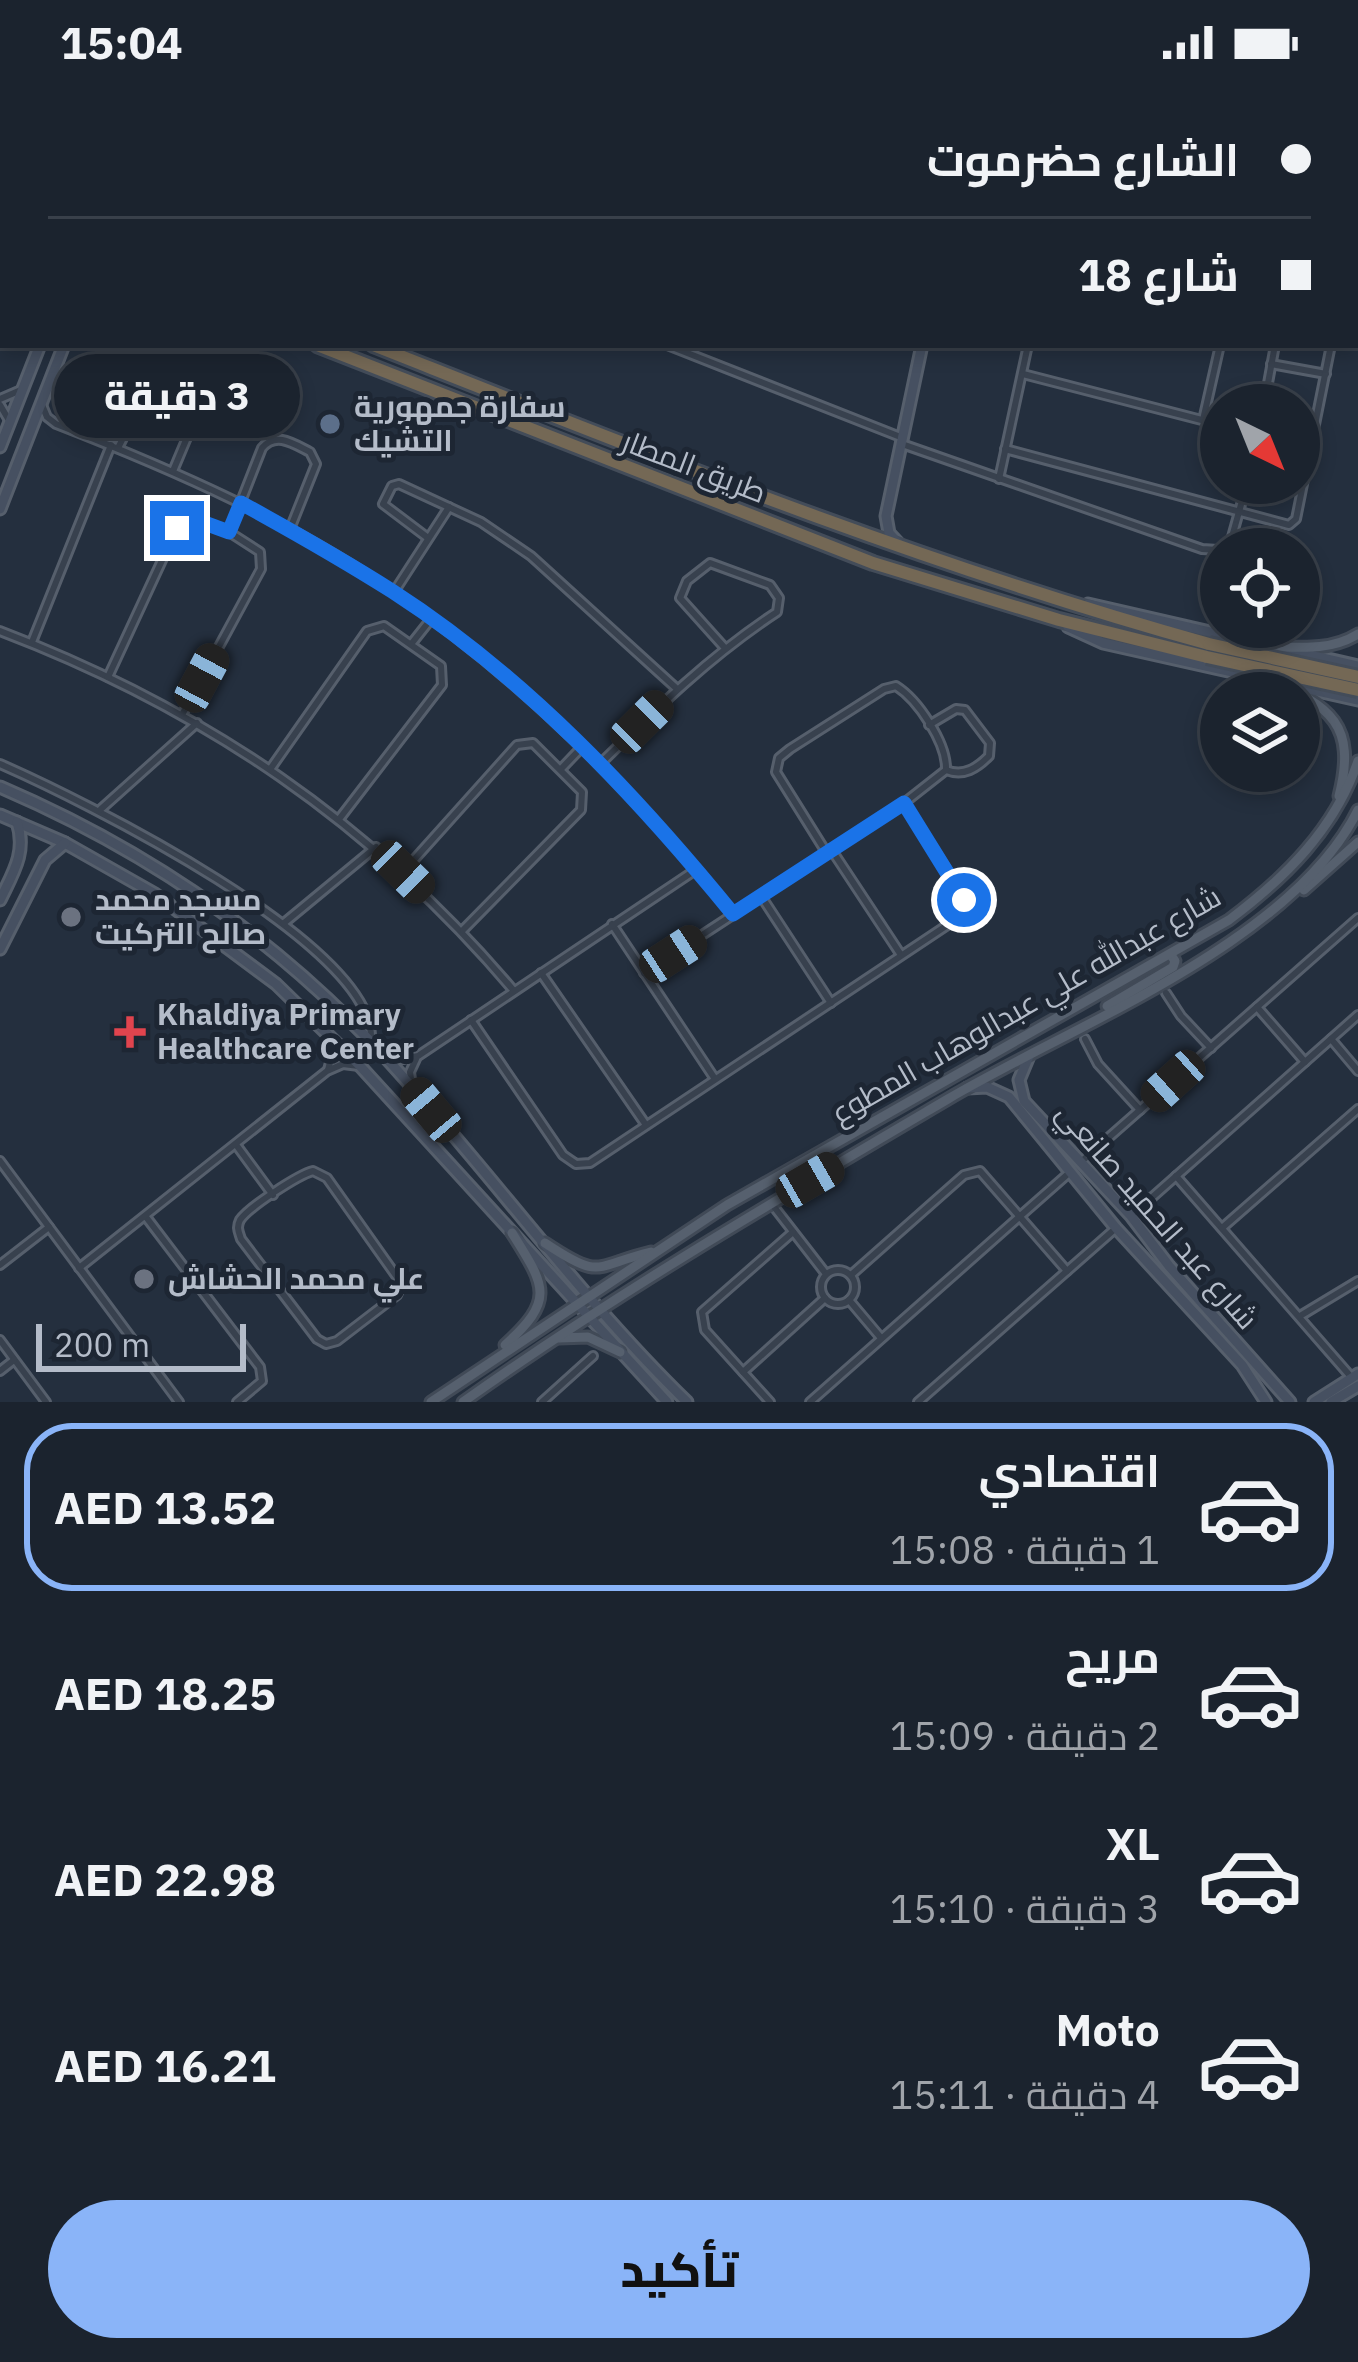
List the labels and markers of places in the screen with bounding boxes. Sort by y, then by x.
place label: سفارة جمهورية التشيك [354,386,565,459]
marker: سفارة جمهورية التشيك [317,411,343,437]
place label: مسجد محمد صالح التركيت [95,879,266,954]
marker: مسجد محمد صالح التركيت [58,904,84,930]
place label: Khaldiya Primary Healthcare Center [157,994,414,1067]
marker: Khaldiya Primary Healthcare Center [114,1016,146,1048]
place label: علي محمد الحشاش [168,1258,424,1303]
marker: علي محمد الحشاش [131,1266,157,1292]

